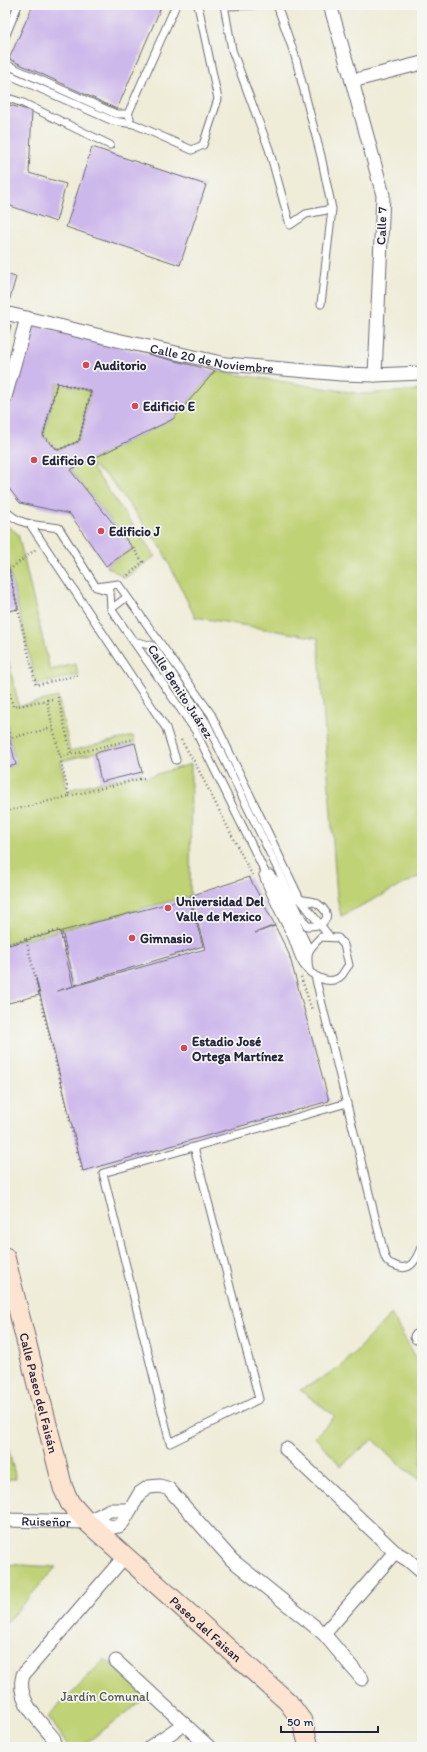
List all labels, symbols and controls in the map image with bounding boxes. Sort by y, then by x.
street label: Calle 7 [373,206,390,245]
street label: Calle 20 de Noviembre [149,340,274,376]
place label: Auditorio [93,358,147,373]
marker: Auditorio [81,360,91,370]
place label: Edificio E [143,399,196,414]
marker: Edificio E [130,401,140,411]
place label: Edificio G [42,453,96,468]
marker: Edificio G [29,455,39,465]
place label: Edificio J [109,524,161,539]
marker: Edificio J [96,526,106,536]
street label: Calle Benito Juárez [145,642,216,741]
place label: Universidad Del Valle de Mexico [176,894,264,924]
marker: Universidad Del Valle de Mexico [163,903,173,913]
place label: Gimnasio [140,931,193,946]
marker: Gimnasio [127,933,137,943]
place label: Estadio José Ortega Martínez [192,1034,284,1065]
marker: Estadio José Ortega Martínez [179,1043,189,1053]
street label: Calle Paseo del Faisán [16,1331,61,1455]
street label: Ruiseñor [21,1513,71,1530]
street label: Paseo del Faisan [167,1593,245,1665]
park label: Jardín Comunal [61,1689,150,1704]
scale bar [281,1708,378,1734]
text: 50 m [287,1715,313,1729]

